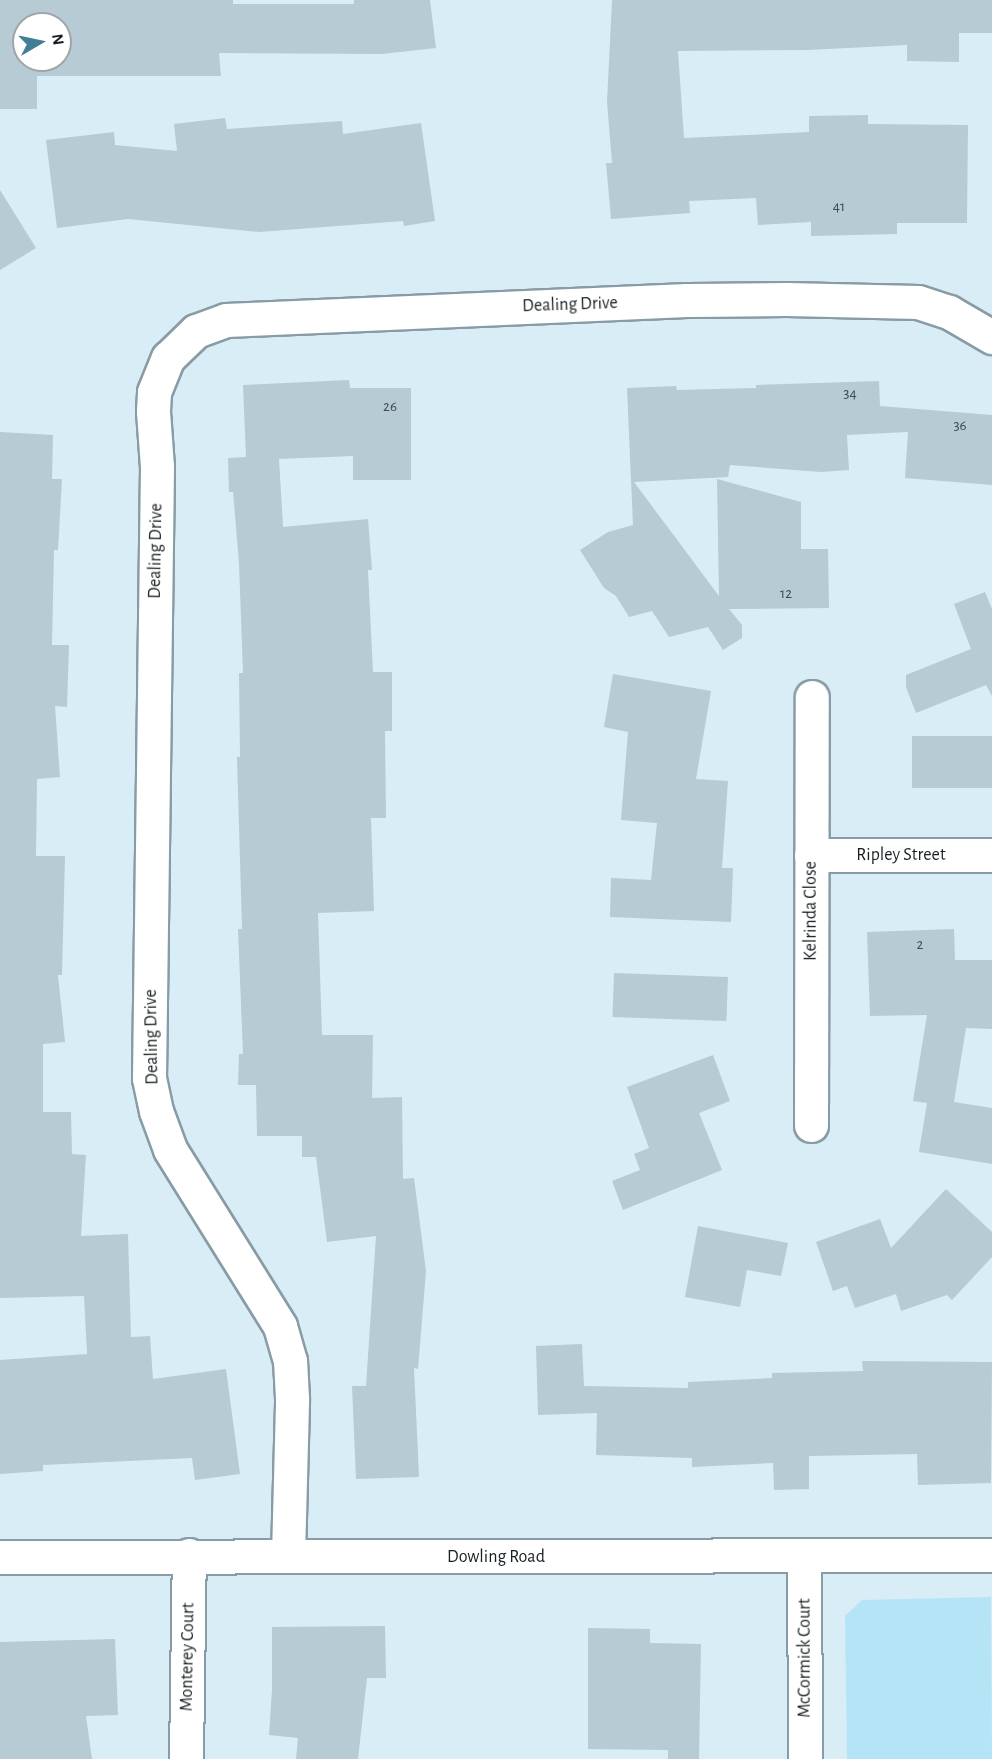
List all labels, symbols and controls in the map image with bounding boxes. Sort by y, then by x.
north arrow [12,12,72,72]
text: N [49,33,67,46]
house number: 41 [833,198,845,216]
street label: Dealing Drive [522,293,618,317]
house number: 34 [843,385,857,403]
house number: 26 [383,398,397,416]
house number: 36 [953,417,967,435]
street label: Dealing Drive [144,503,168,599]
house number: 12 [780,585,792,603]
street label: Ripley Street [856,844,946,866]
street label: Kelrinda Close [800,861,822,961]
house number: 2 [917,936,923,954]
street label: Dealing Drive [140,989,164,1085]
street label: Dowling Road [447,1546,545,1568]
street label: McCormick Court [794,1598,816,1718]
street label: Monterey Court [176,1602,200,1712]

